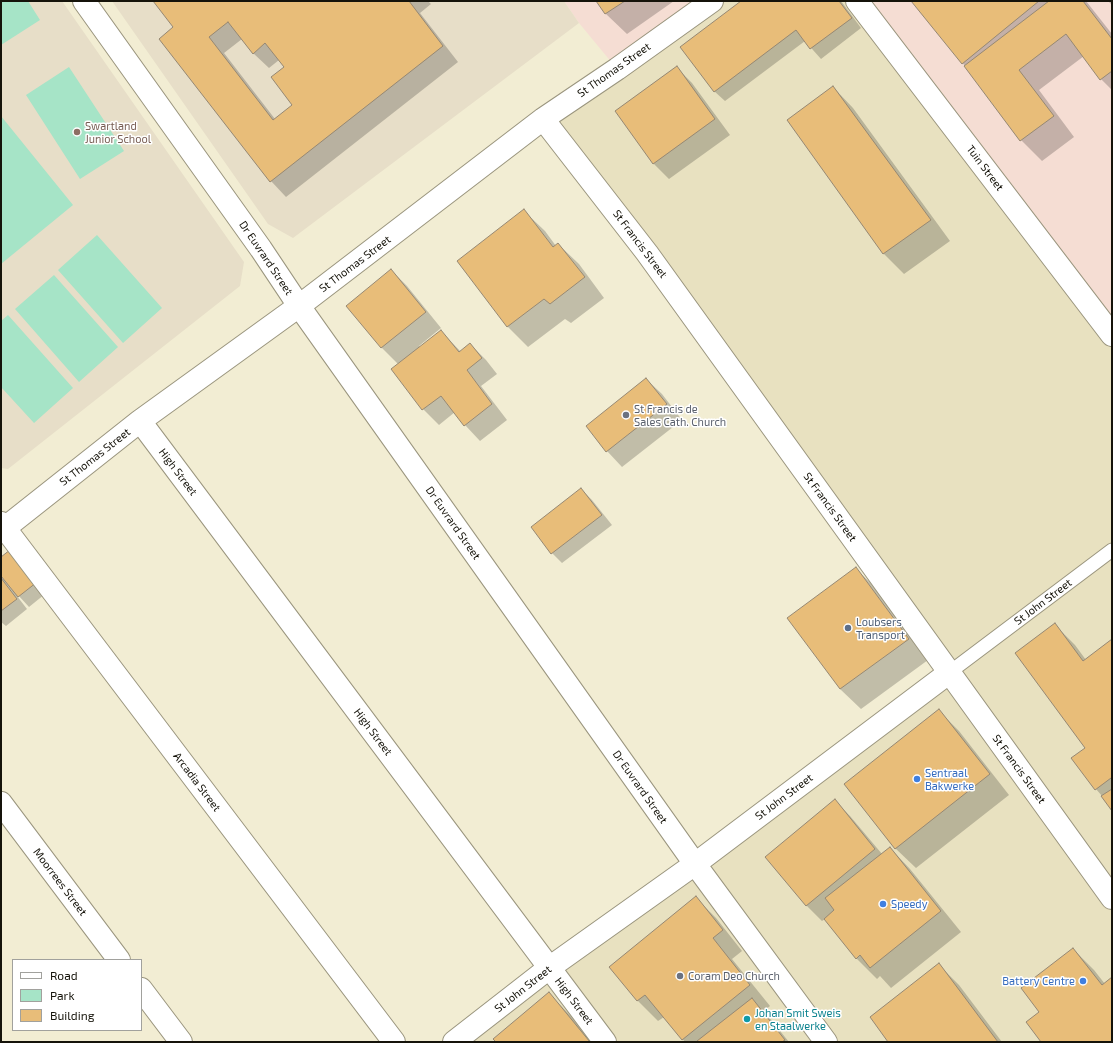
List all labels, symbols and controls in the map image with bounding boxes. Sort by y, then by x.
street label: St Thomas Street [575,40,653,100]
place label: Swartland Junior School [85,119,151,145]
marker: Swartland Junior School [72,127,82,137]
street label: Tuin Street [964,143,1006,193]
street label: St Francis Street [610,207,670,281]
street label: Dr Euvrard Street [236,218,296,298]
street label: St Thomas Street [317,233,393,295]
place label: St Francis de Sales Cath. Church [634,402,726,428]
marker: St Francis de Sales Cath. Church [621,410,631,420]
street label: St Thomas Street [57,425,133,489]
street label: High Street [156,446,200,498]
street label: St Francis Street [801,470,859,544]
street label: Dr Euvrard Street [423,484,483,562]
street label: St John Street [1012,576,1074,628]
place label: Loubsers Transport [856,615,905,641]
marker: Loubsers Transport [843,623,853,633]
street label: High Street [351,706,395,758]
street label: St Francis Street [990,732,1048,806]
street label: Dr Euvrard Street [610,748,670,826]
street label: Arcadia Street [170,750,224,814]
place label: Sentraal Bakwerke [925,766,974,792]
street label: St John Street [753,771,815,823]
marker: Sentraal Bakwerke [912,774,922,784]
street label: Moorrees Street [30,846,90,918]
place label: Speedy [891,897,927,911]
marker: Speedy [878,899,888,909]
legend [12,959,142,1031]
street label: St John Street [492,963,554,1015]
text: Road [50,968,78,982]
place label: Coram Deo Church [688,969,780,983]
marker: Coram Deo Church [675,971,685,981]
place label: Battery Centre [1002,974,1075,988]
street label: High Street [552,975,596,1027]
marker: Battery Centre [1078,976,1088,986]
text: Park [50,988,75,1002]
place label: Johan Smit Sweis en Staalwerke [755,1006,841,1032]
text: Building [50,1008,94,1022]
marker: Johan Smit Sweis en Staalwerke [742,1014,752,1024]

